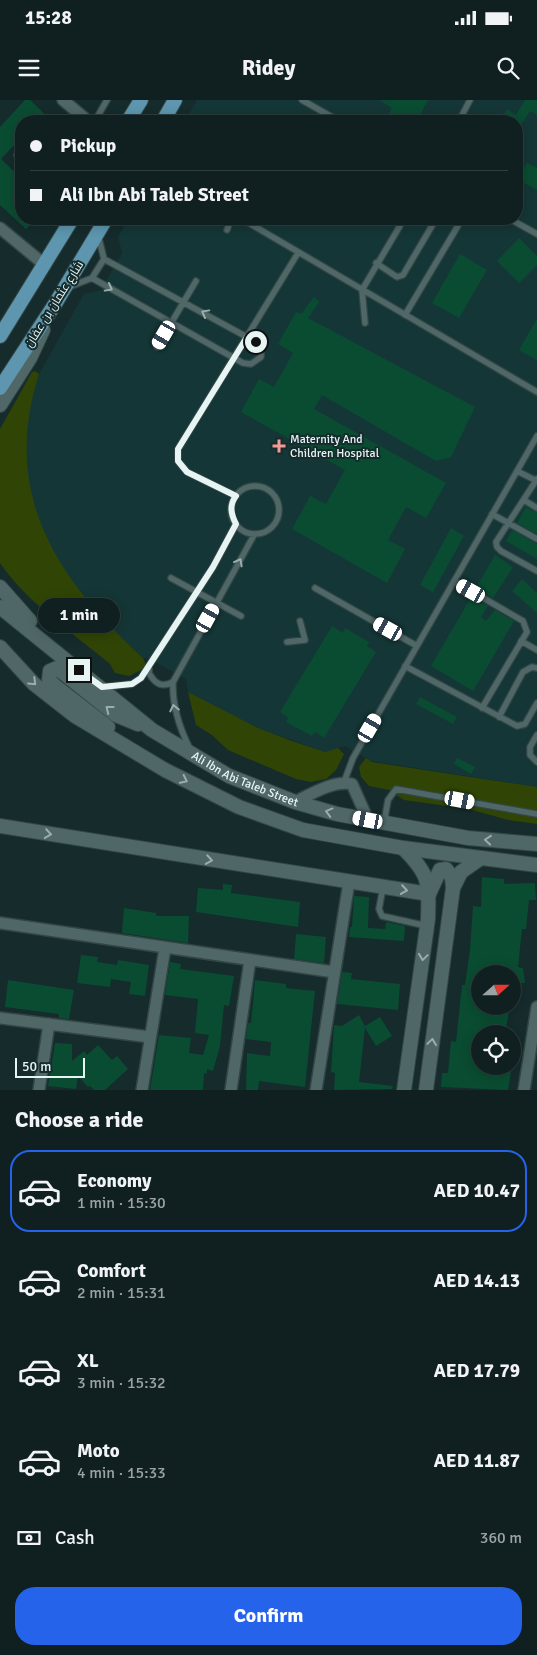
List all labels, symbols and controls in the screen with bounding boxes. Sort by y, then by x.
text: 15:28 [25,6,72,30]
icon: menu [15,54,43,82]
text: Ridey [242,54,295,81]
icon: search [494,54,522,82]
text: Pickup [60,134,116,158]
text: Ali Ibn Abi Taleb Street [60,183,249,207]
street label: شارع عثمان بن عفان [22,258,87,350]
one-way arrow [103,282,112,292]
one-way arrow [201,310,210,320]
car [150,318,177,352]
route start [245,331,267,353]
place label: Maternity And Children Hospital [290,432,380,461]
marker: Maternity And Children Hospital [272,439,286,453]
one-way arrow [233,559,243,568]
car [454,577,487,605]
callout: 1 min [38,598,120,632]
car [194,601,221,635]
text: 1 min [60,605,98,625]
car [371,615,404,643]
route end [68,659,90,681]
one-way arrow [28,676,37,685]
one-way arrow [170,703,180,712]
one-way arrow [106,706,115,714]
car [356,711,383,745]
street label: Ali Ibn Abi Taleb Street [189,748,300,810]
one-way arrow [179,774,188,784]
car [443,790,476,810]
one-way arrow [325,807,333,817]
car [351,810,384,830]
one-way arrow [44,829,52,839]
one-way arrow [484,835,492,846]
one-way arrow [204,854,213,864]
one-way arrow [400,884,408,895]
one-way arrow [418,954,429,962]
north arrow [471,965,521,1015]
map controls [471,965,521,1075]
button: locate [471,1025,521,1075]
one-way arrow [426,1037,437,1045]
scale bar [15,1055,85,1078]
text: 50 m [22,1058,51,1075]
text: Choose a ride [15,1106,143,1133]
icon: car [17,1169,62,1214]
text: Economy [77,1169,151,1193]
text: AED 10.47 [434,1179,520,1203]
text: 1 min · 15:30 [77,1193,166,1213]
icon: car [17,1259,62,1304]
text: Comfort [77,1259,146,1283]
text: AED 14.13 [434,1269,520,1293]
text: 2 min · 15:31 [77,1283,166,1303]
icon: car [17,1349,62,1394]
text: XL [77,1349,99,1373]
text: AED 17.79 [434,1359,520,1383]
text: 3 min · 15:32 [77,1373,166,1393]
icon: car [17,1439,62,1484]
text: Moto [77,1439,120,1463]
text: AED 11.87 [434,1449,520,1473]
text: 4 min · 15:33 [77,1463,166,1483]
icon: cash [15,1524,43,1552]
text: Cash [55,1526,95,1550]
text: 360 m [480,1528,522,1548]
button: Confirm [15,1587,522,1645]

